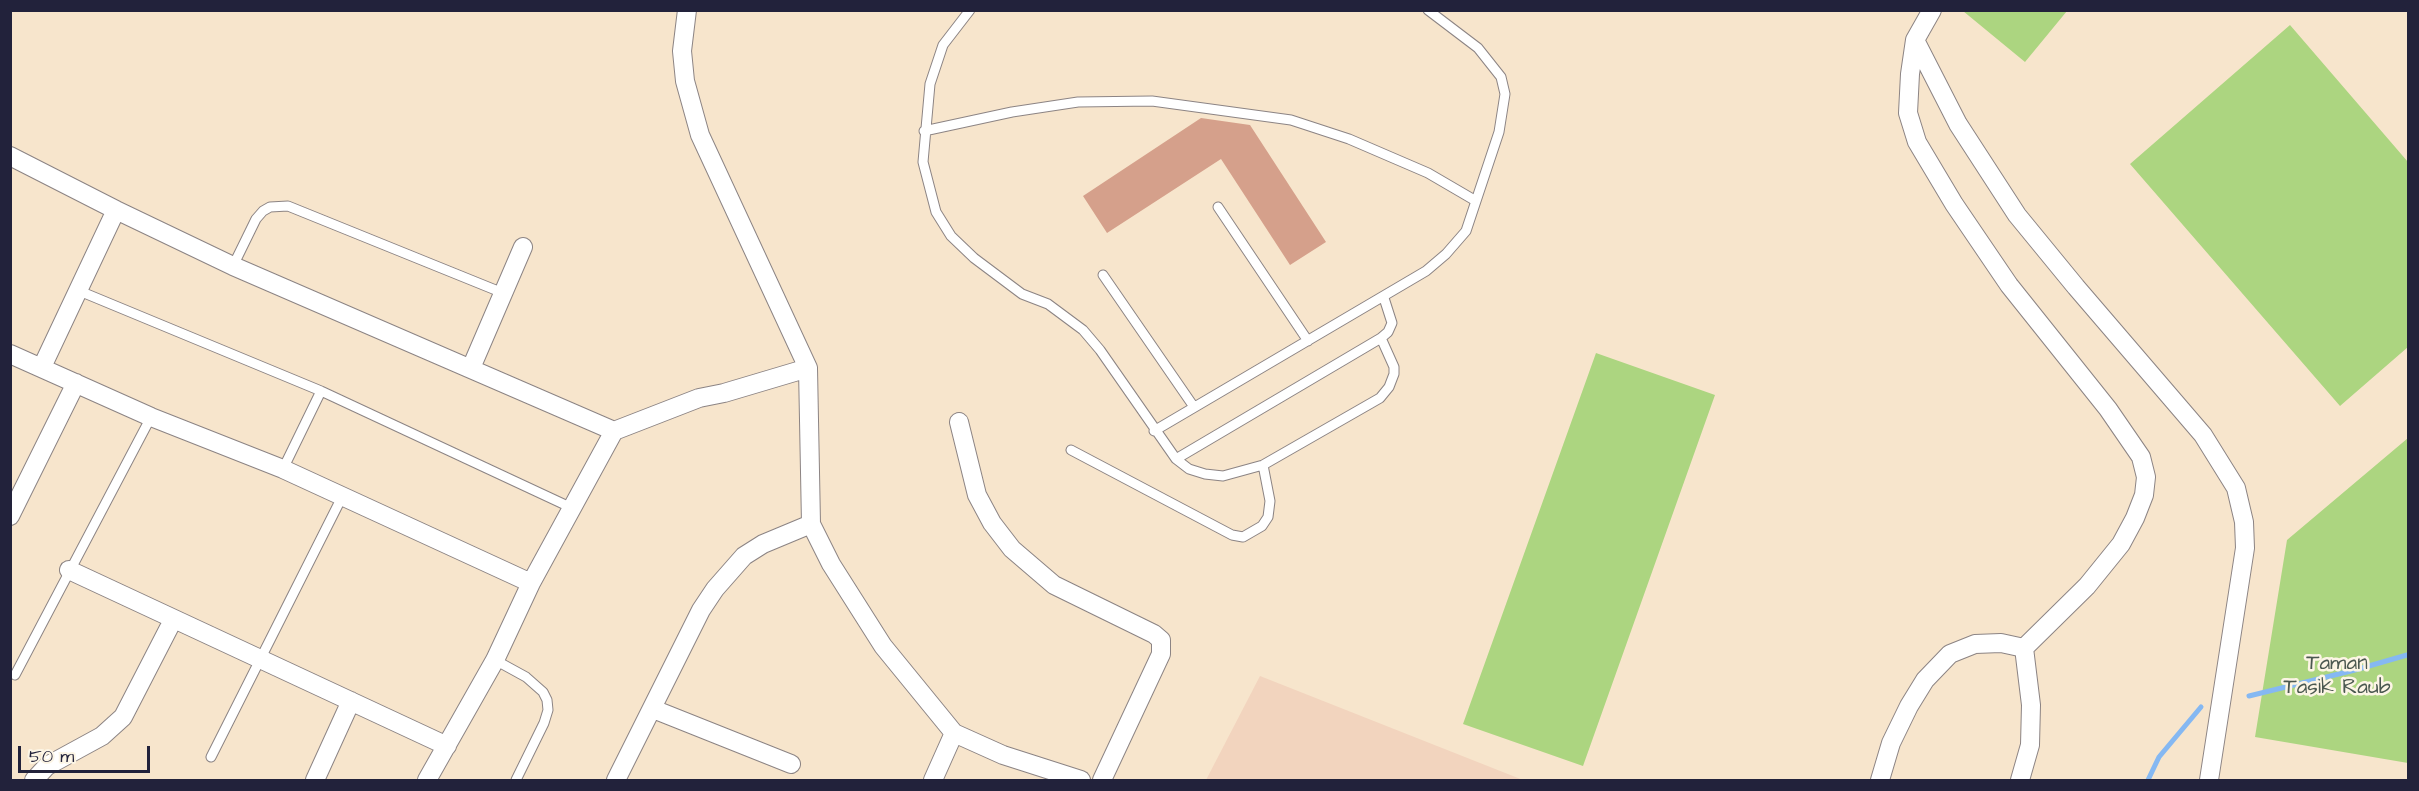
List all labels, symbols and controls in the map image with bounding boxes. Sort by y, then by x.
park label: Taman Tasik Raub [2284,652,2390,702]
scale bar [21,734,153,772]
text: 50 m [29,744,74,769]

